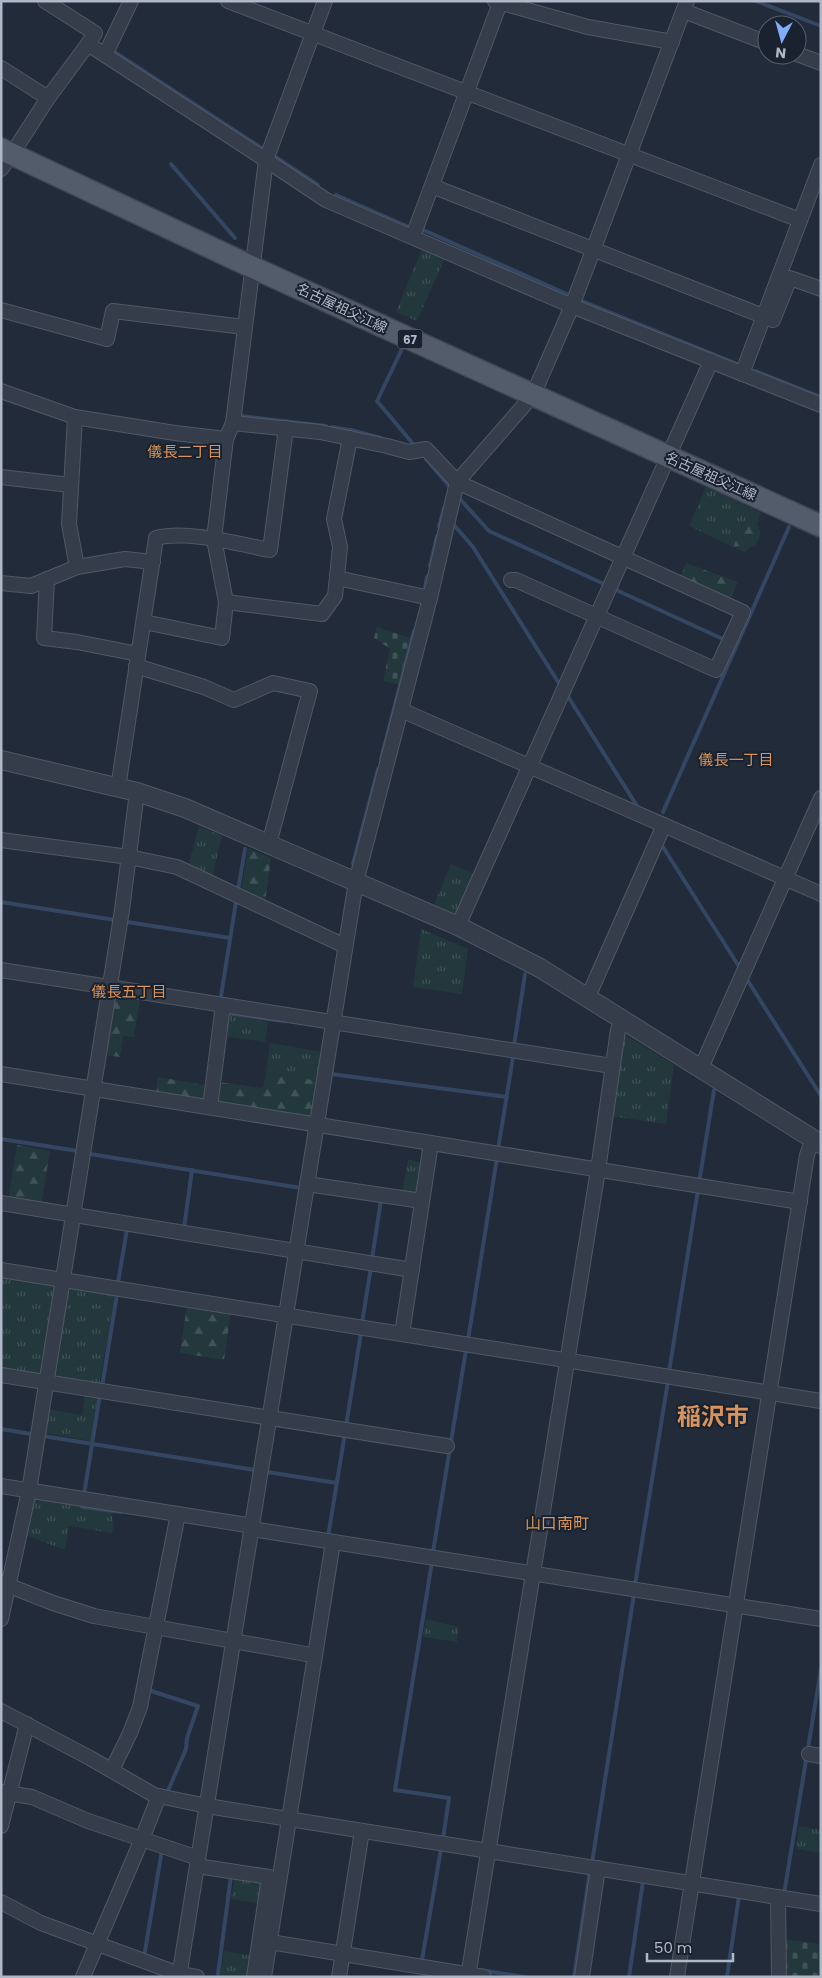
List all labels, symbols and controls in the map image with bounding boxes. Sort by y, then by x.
north arrow [757,15,807,65]
text: N [774,42,787,63]
street label: 名古屋祖父江線 [293,278,391,338]
road number: 67 [398,329,422,348]
district label: 儀長二丁目 [147,441,223,462]
street label: 名古屋祖父江線 [662,447,760,505]
district label: 儀長一丁目 [698,749,774,770]
district label: 儀長五丁目 [91,981,167,1002]
district label: 稲沢市 [677,1400,749,1433]
district label: 山口南町 [525,1512,589,1535]
scale bar [647,1930,733,1962]
text: 50 m [654,1937,692,1958]

